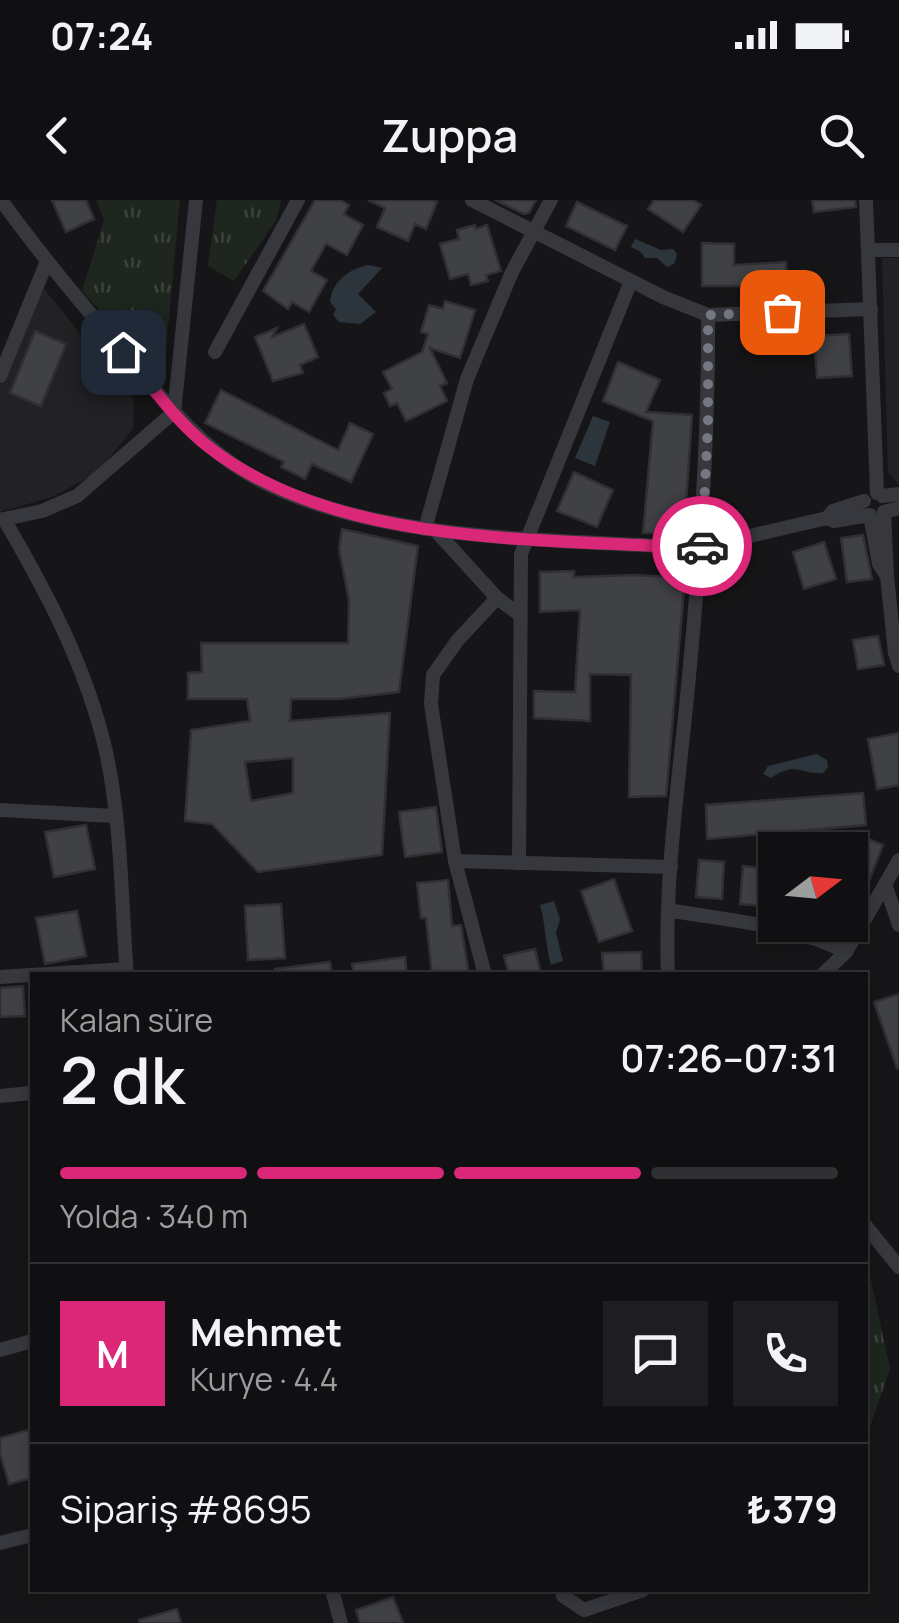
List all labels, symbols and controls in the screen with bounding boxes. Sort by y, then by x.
text: 07:24 [50,9,153,61]
text: Zuppa [381,104,518,166]
icon: back [30,108,85,163]
icon: search [814,108,869,163]
pin [740,270,825,355]
icon: bag [755,285,810,340]
pin [81,310,166,395]
icon: home [96,325,151,380]
courier [652,496,752,596]
icon: car [675,519,730,574]
north arrow [758,832,868,942]
map controls [758,832,868,942]
text: Kalan süre [60,998,213,1042]
text: 07:26–07:31 [620,1031,838,1083]
text: 2 dk [60,1035,185,1124]
text: Yolda · 340 m [60,1194,248,1238]
button: chat [603,1301,708,1406]
button: phone [733,1301,838,1406]
text: Mehmet [190,1305,342,1357]
text: M [96,1327,129,1379]
text: Kurye · 4.4 [190,1357,338,1401]
text: Sipariş #8695 [60,1482,312,1534]
text: ₺379 [747,1482,838,1534]

